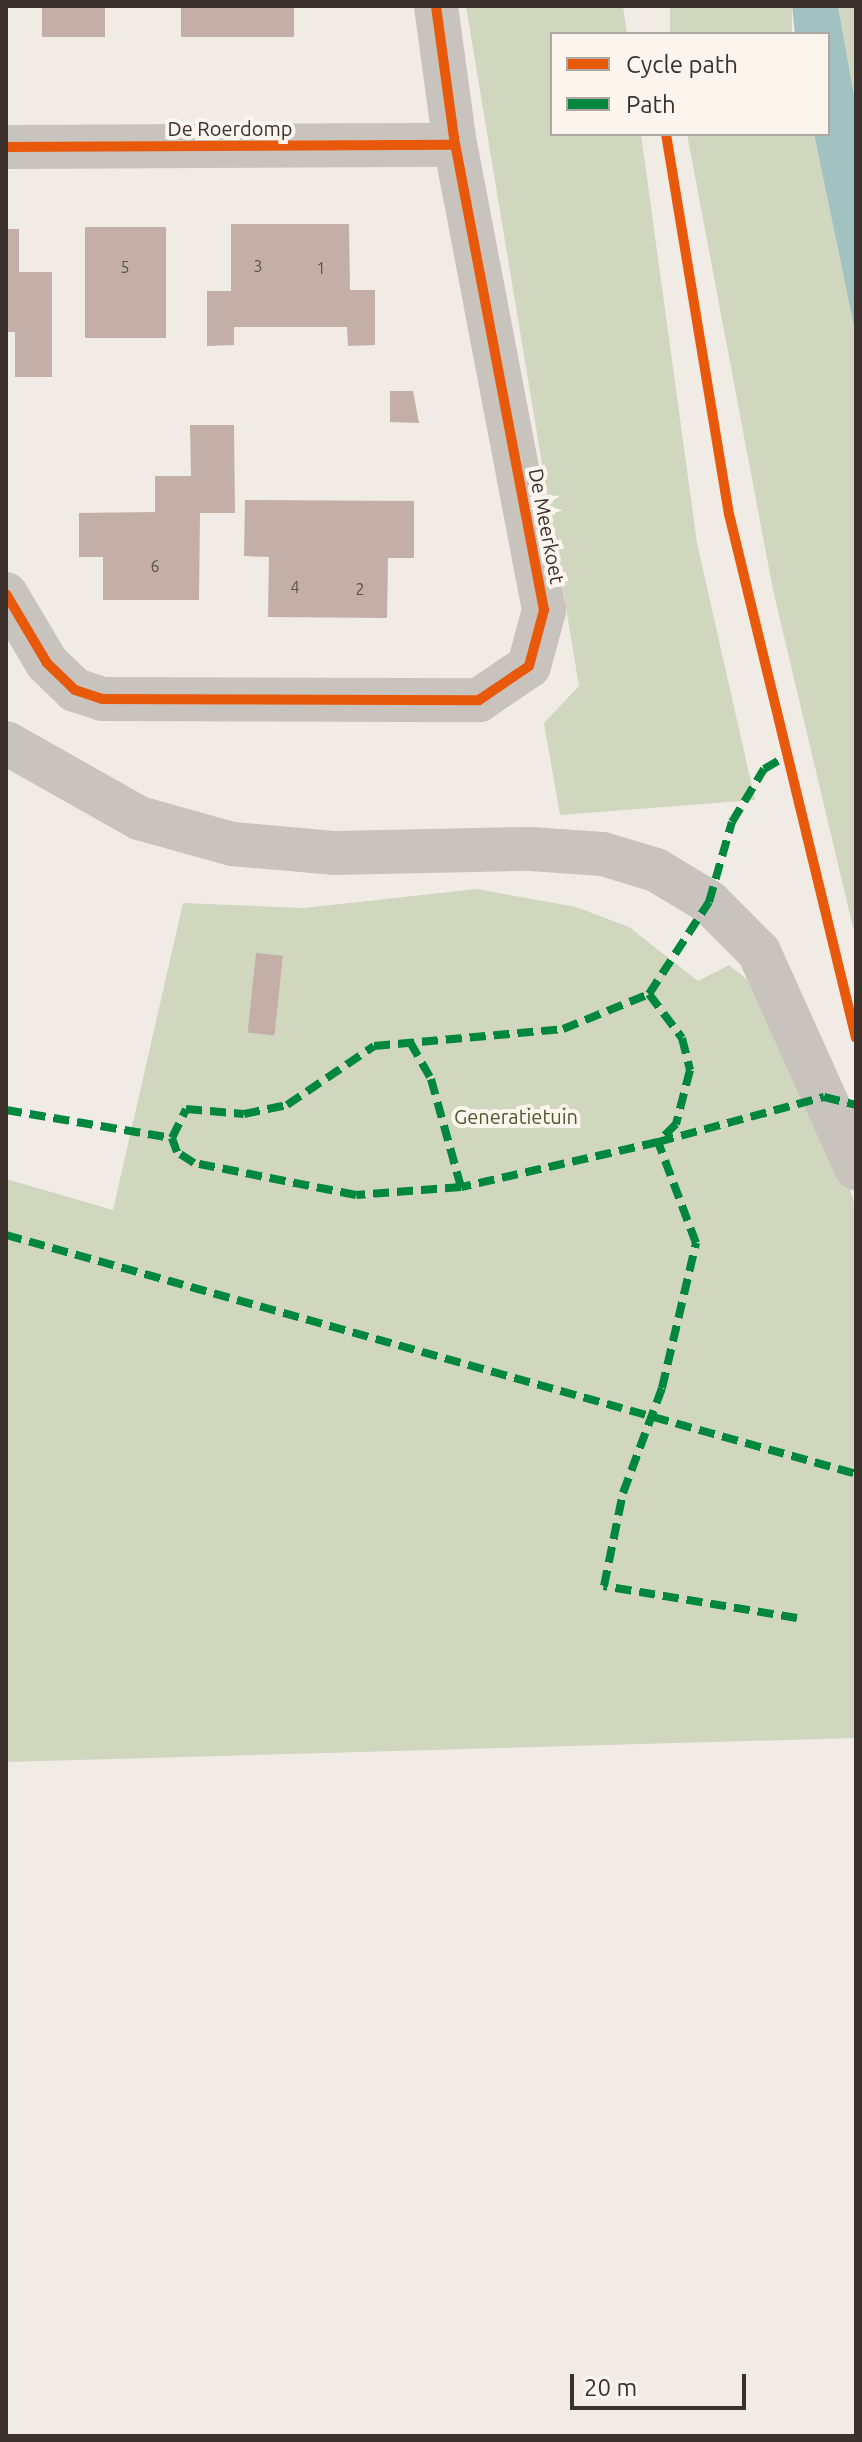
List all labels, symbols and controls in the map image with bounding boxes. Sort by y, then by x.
legend [550,32,830,136]
text: Cycle path [626,51,738,78]
text: Path [626,91,676,118]
street label: De Roerdomp [168,116,292,140]
house number: 3 [253,256,263,276]
house number: 5 [120,257,130,277]
house number: 1 [316,258,326,278]
street label: De Meerkoet [524,466,570,586]
house number: 6 [150,556,160,576]
house number: 4 [290,577,300,597]
house number: 2 [355,579,365,599]
park label: Generatietuin [454,1104,578,1128]
scale bar [574,2358,750,2408]
text: 20 m [584,2374,637,2401]

